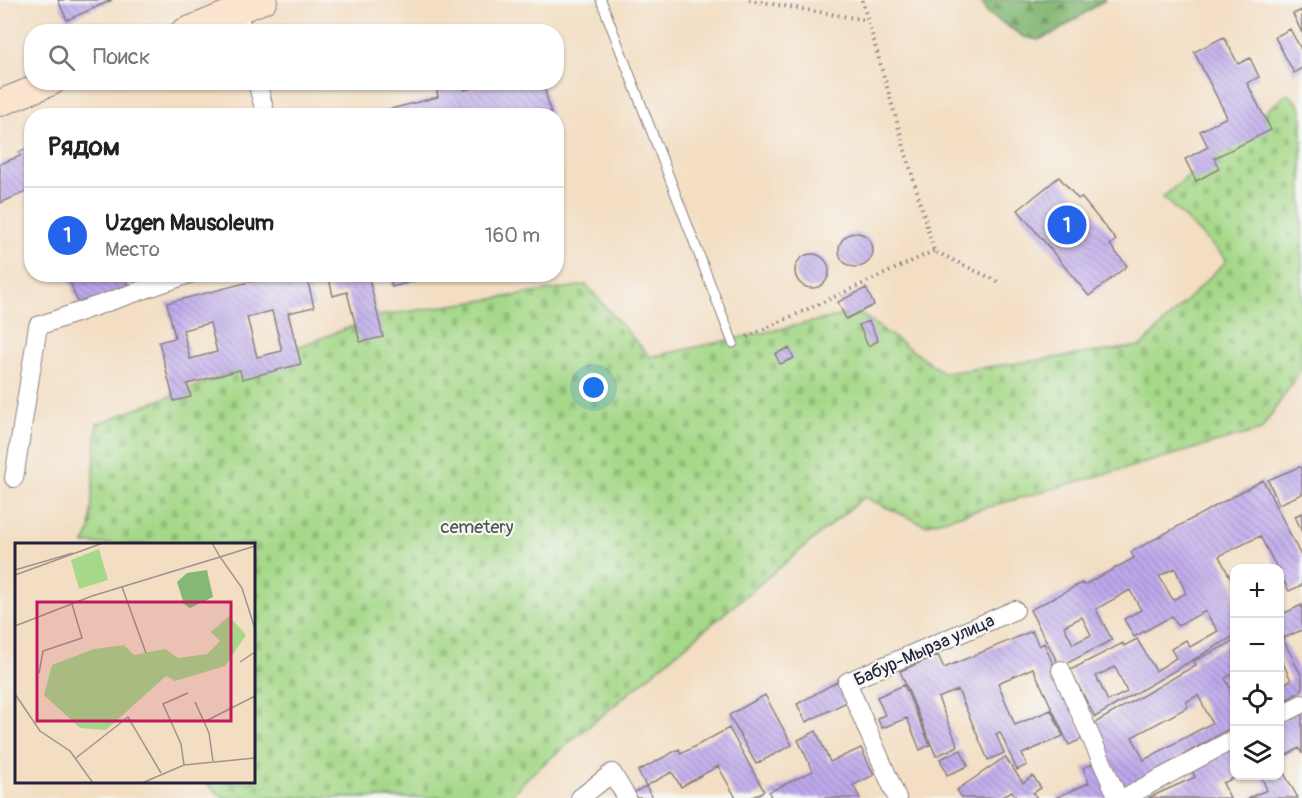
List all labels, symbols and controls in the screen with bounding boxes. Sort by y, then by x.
search box [24,24,564,90]
icon: search [45,41,78,74]
text: Поиск [93,43,150,71]
text: Рядом [48,131,120,163]
pin: 1 [1048,202,1086,248]
text: Uzgen Mausoleum [105,209,274,237]
text: 1 [64,223,71,248]
text: 160 m [485,223,540,248]
text: Место [105,237,160,262]
your location [579,373,608,402]
park label: cemetery [441,516,514,539]
inset map [15,543,255,783]
map controls [1230,564,1284,780]
button: + [1230,564,1284,618]
street label: Бабур-Мырза улица [850,609,998,692]
button: − [1230,618,1284,672]
button: locate [1230,672,1284,726]
button: layers [1230,726,1284,780]

